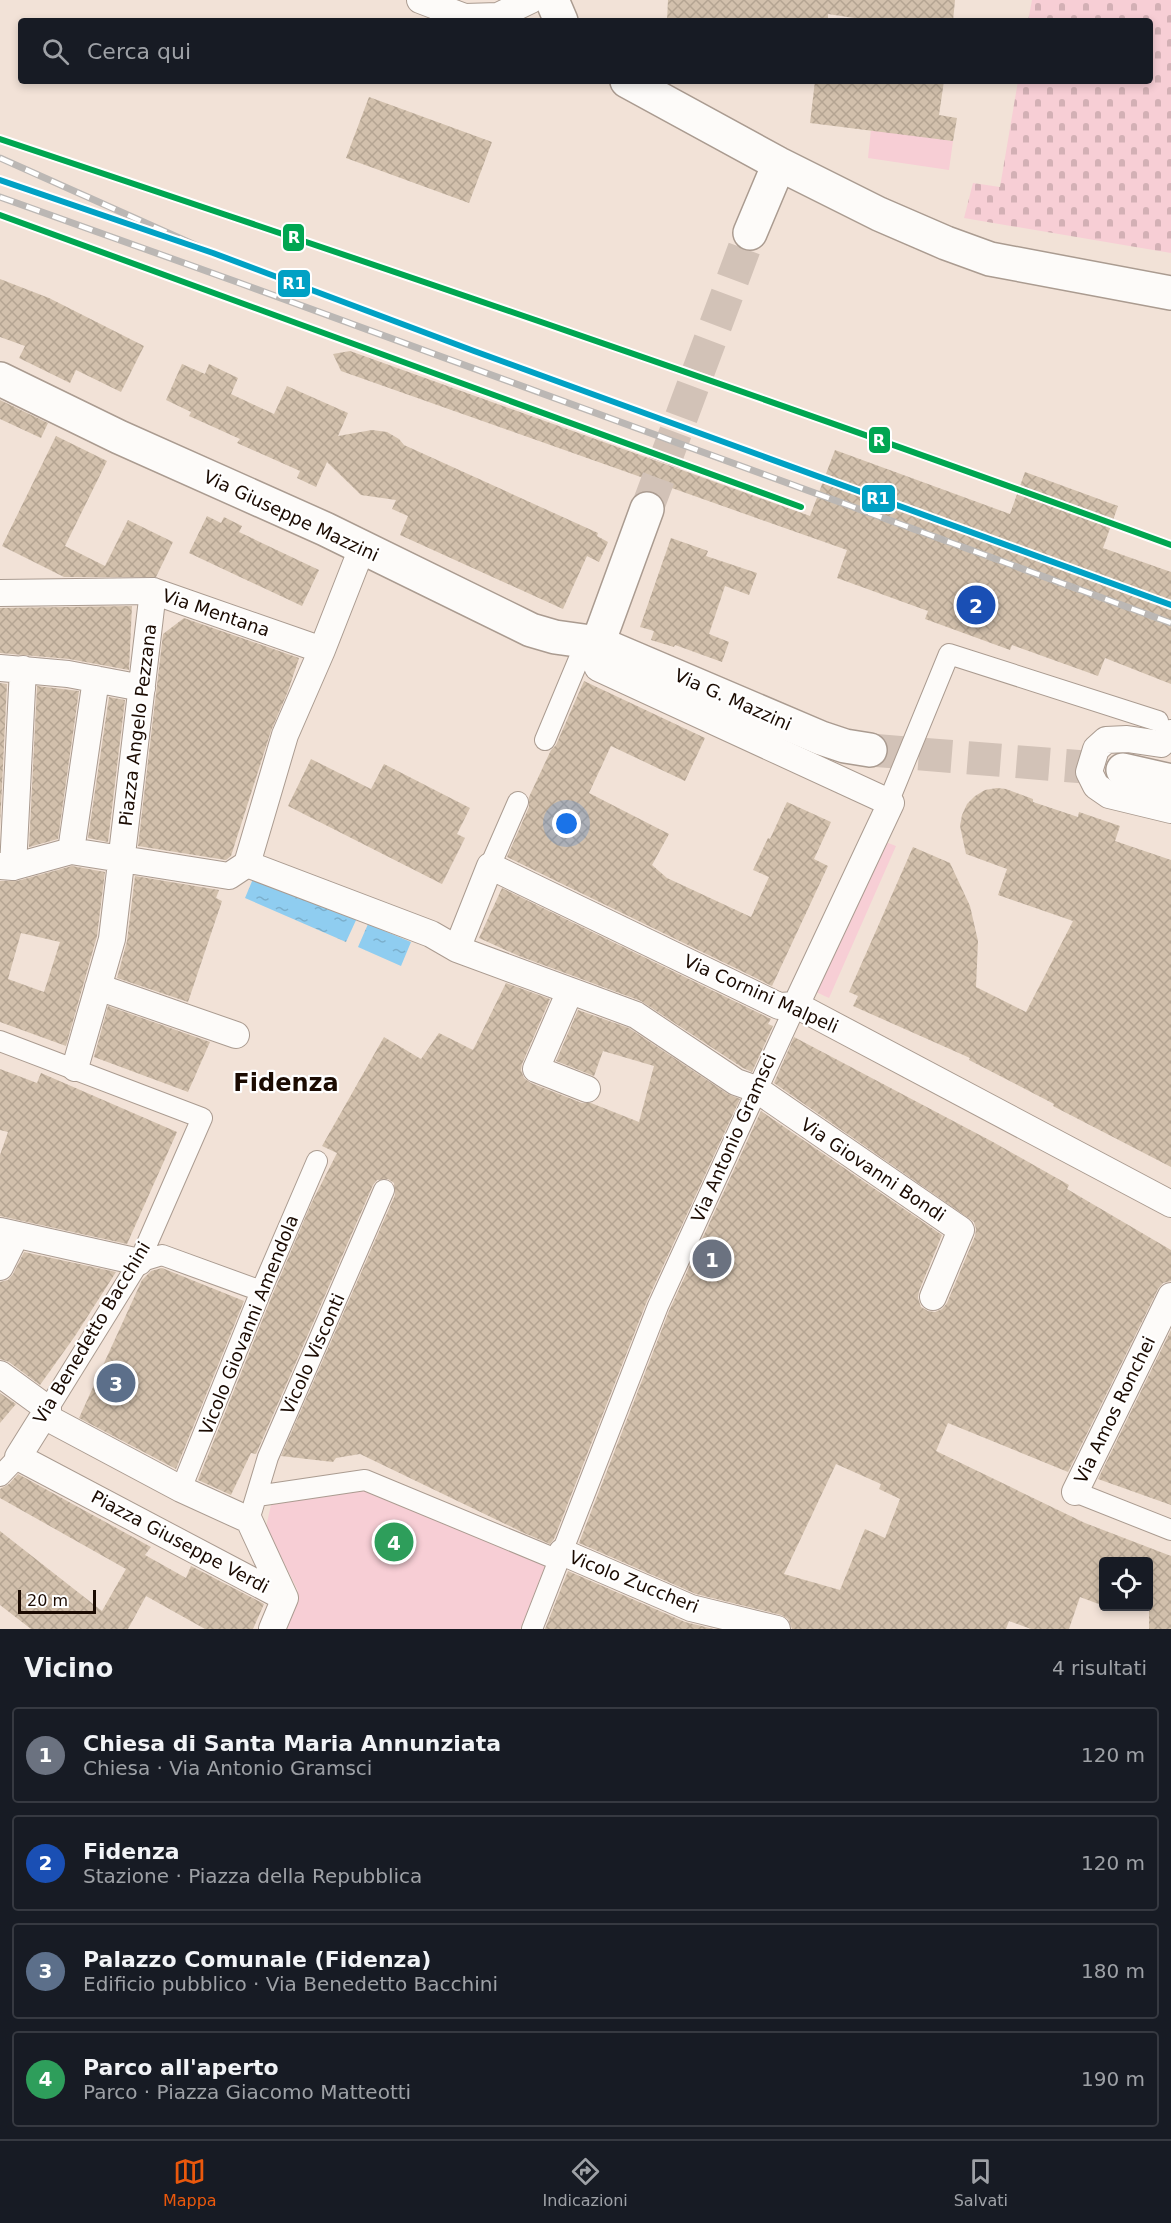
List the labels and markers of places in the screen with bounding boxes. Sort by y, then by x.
pin: 2 [956,582,996,628]
pin: 1 [692,1236,732,1282]
pin: 3 [96,1360,136,1406]
pin: 4 [374,1520,414,1564]

